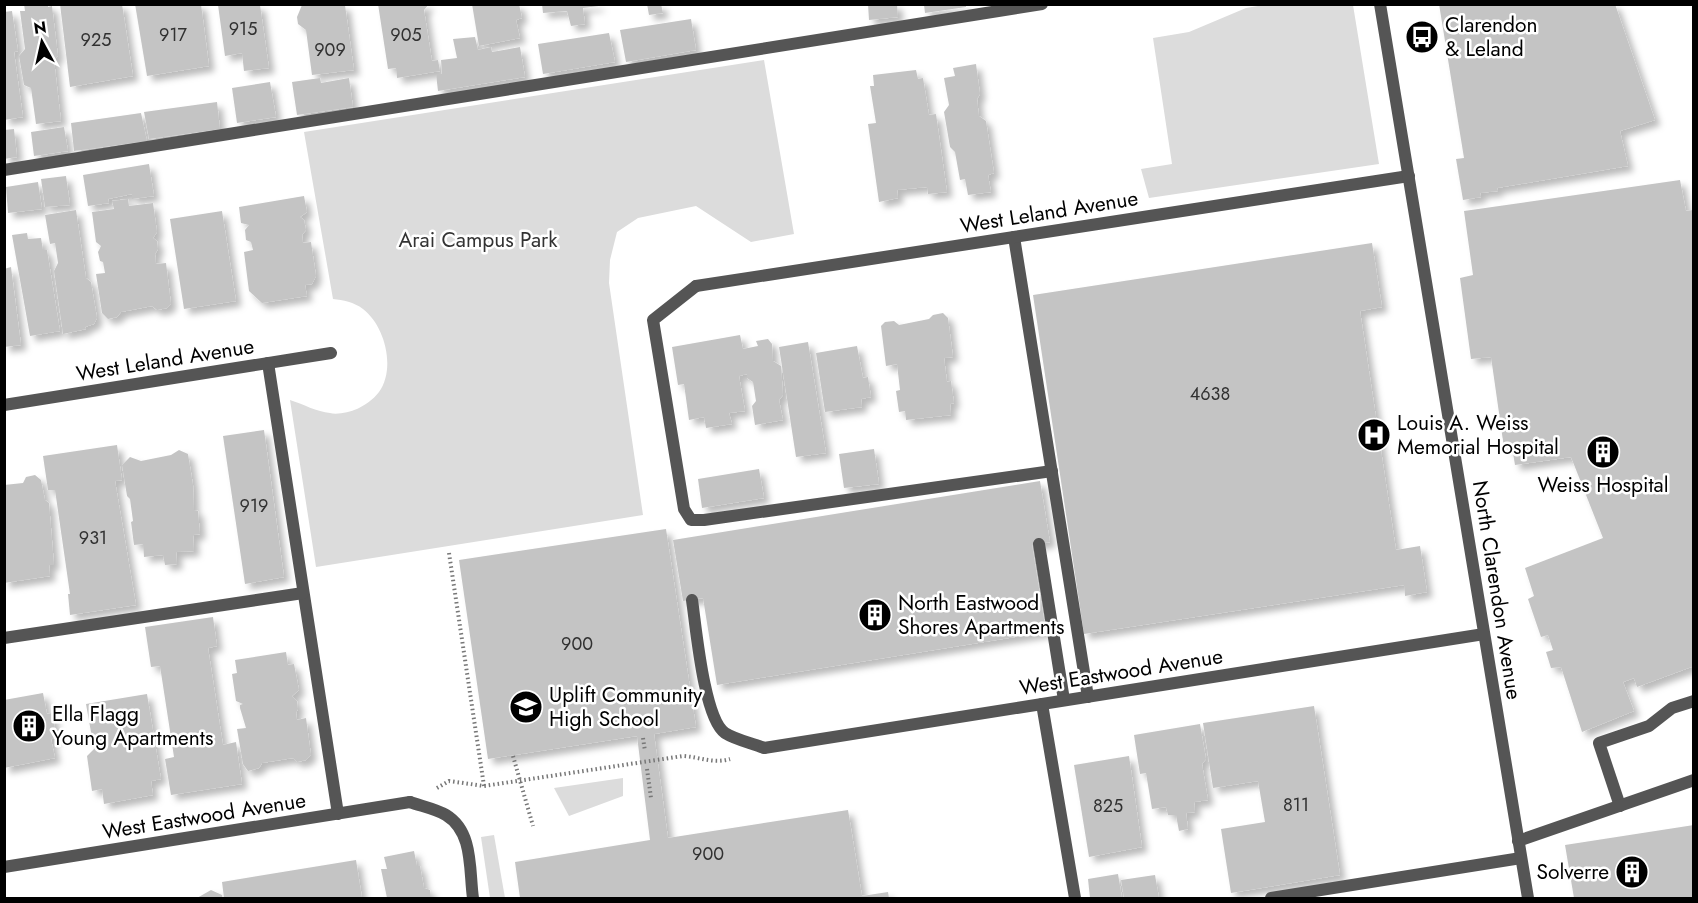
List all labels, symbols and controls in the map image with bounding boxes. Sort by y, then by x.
place label: Clarendon & Leland [1445,10,1538,64]
north arrow [12,12,72,72]
text: N [32,15,48,40]
house number: 915 [229,16,257,42]
bus stop icon: Clarendon & Leland [1404,19,1440,55]
house number: 917 [159,22,188,48]
house number: 905 [390,22,422,48]
house number: 925 [81,27,111,53]
house number: 909 [314,37,346,63]
street label: West Leland Avenue [958,183,1140,241]
park label: Arai Campus Park [399,225,558,255]
street label: West Leland Avenue [74,331,256,389]
house number: 4638 [1190,381,1230,407]
place label: Louis A. Weiss Memorial Hospital [1397,408,1559,462]
hospital icon: Louis A. Weiss Memorial Hospital [1356,417,1392,453]
building icon: Weiss Hospital [1585,434,1621,470]
place label: Weiss Hospital [1538,470,1668,500]
street label: North Clarendon Avenue [1465,478,1529,702]
house number: 919 [240,493,268,519]
house number: 931 [79,525,107,551]
place label: North Eastwood Shores Apartments [898,588,1064,642]
building icon: North Eastwood Shores Apartments [857,597,893,633]
house number: 900 [561,631,593,657]
street label: West Eastwood Avenue [1017,641,1225,703]
place label: Uplift Community High School [549,680,703,734]
school or university icon: Uplift Community High School [508,689,544,725]
place label: Ella Flagg Young Apartments [52,699,213,753]
building icon: Ella Flagg Young Apartments [11,708,47,744]
street label: West Eastwood Avenue [100,785,308,847]
house number: 811 [1283,792,1309,818]
house number: 825 [1093,793,1123,819]
house number: 900 [692,841,724,867]
building icon: Solverre [1614,854,1650,890]
place label: Solverre [1537,857,1609,887]

